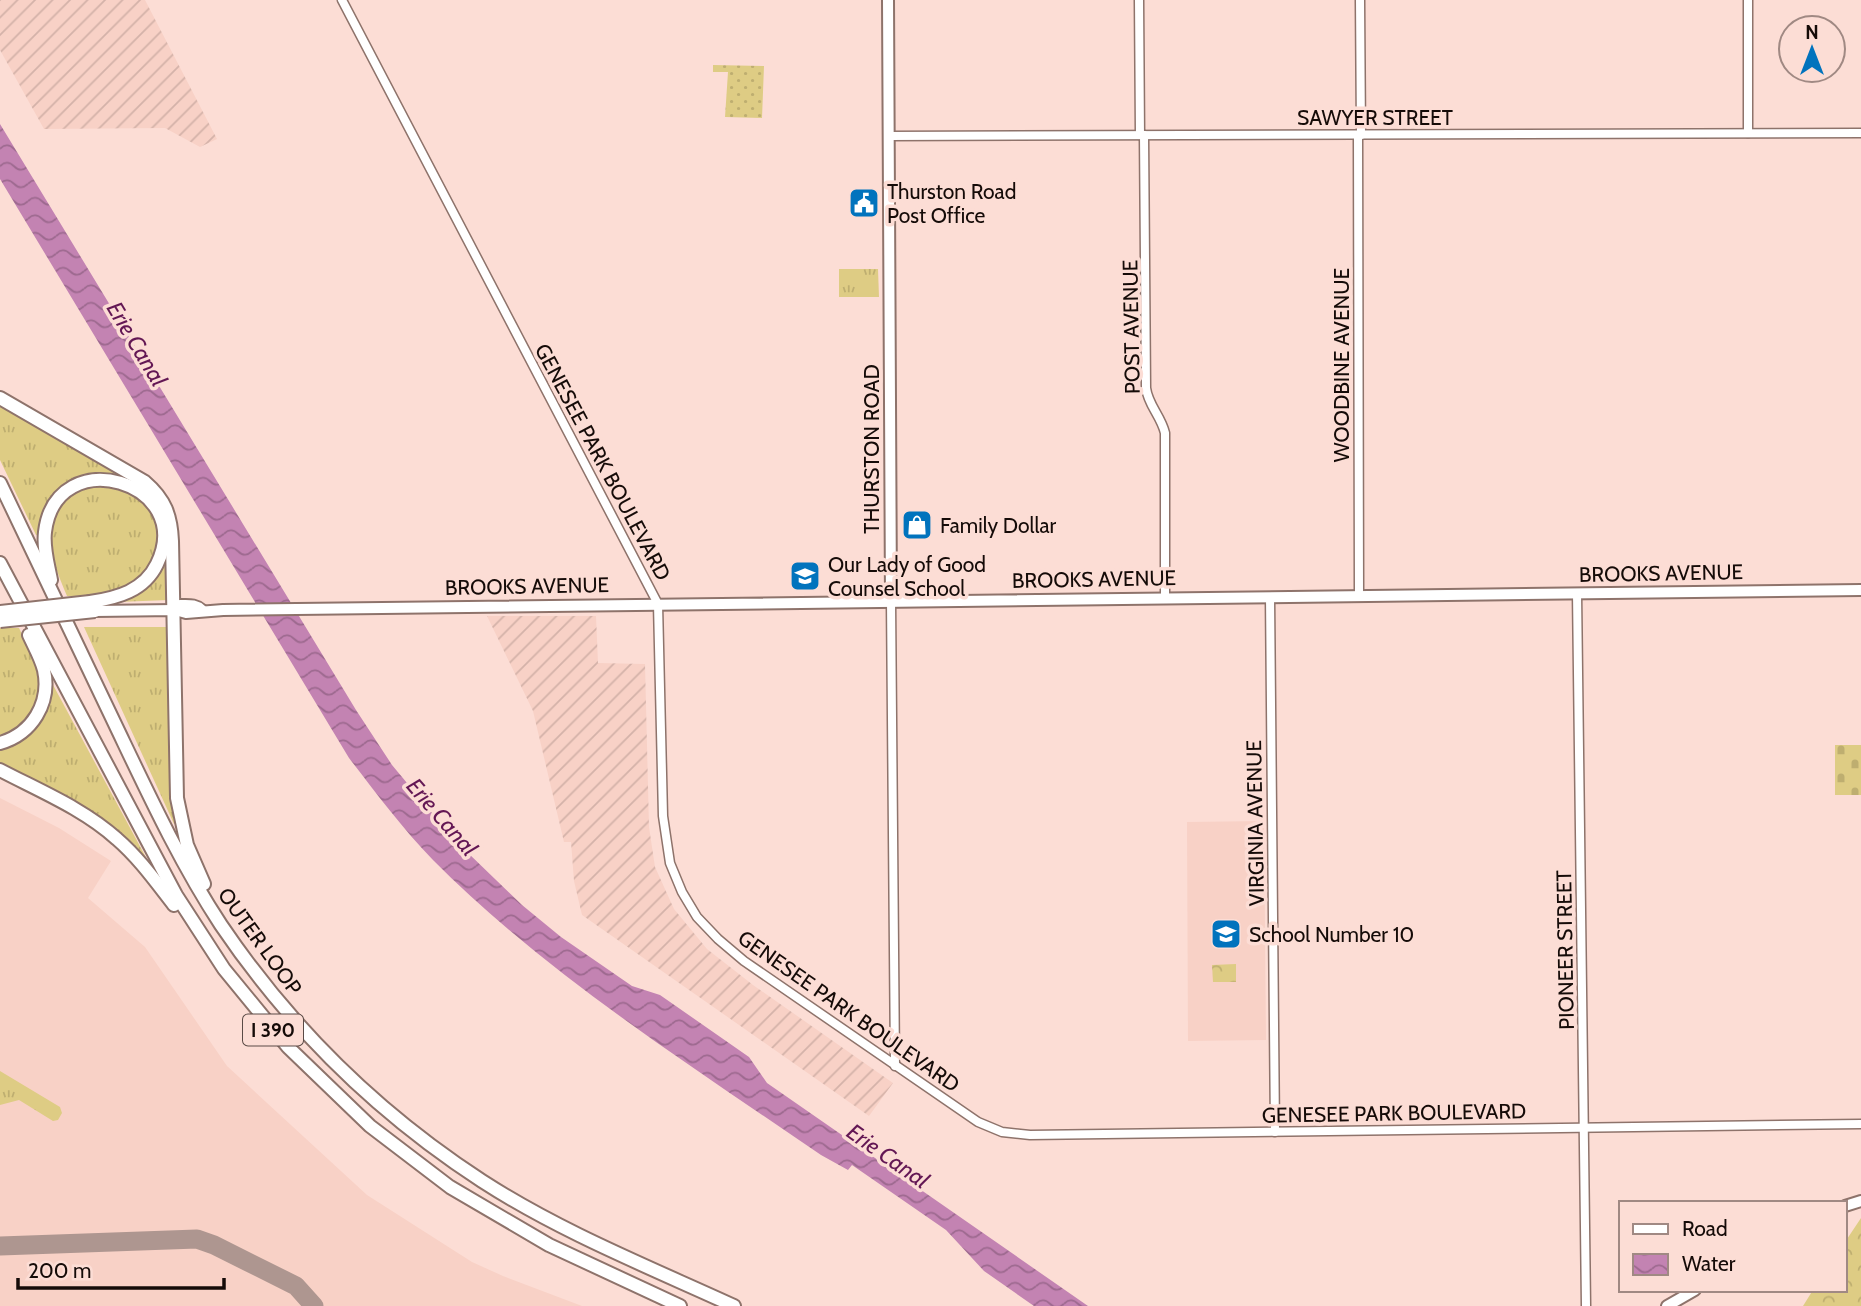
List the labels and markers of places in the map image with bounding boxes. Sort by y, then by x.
place label: Thurston Road Post Office [887,179,1016,228]
public building icon: Thurston Road Post Office [847,186,881,220]
shop icon: Family Dollar [900,508,934,542]
place label: Family Dollar [940,513,1057,538]
place label: Our Lady of Good Counsel School [828,552,986,601]
school or university icon: Our Lady of Good Counsel School [788,559,822,593]
school or university icon: School Number 10 [1209,917,1243,951]
place label: School Number 10 [1249,922,1414,947]

